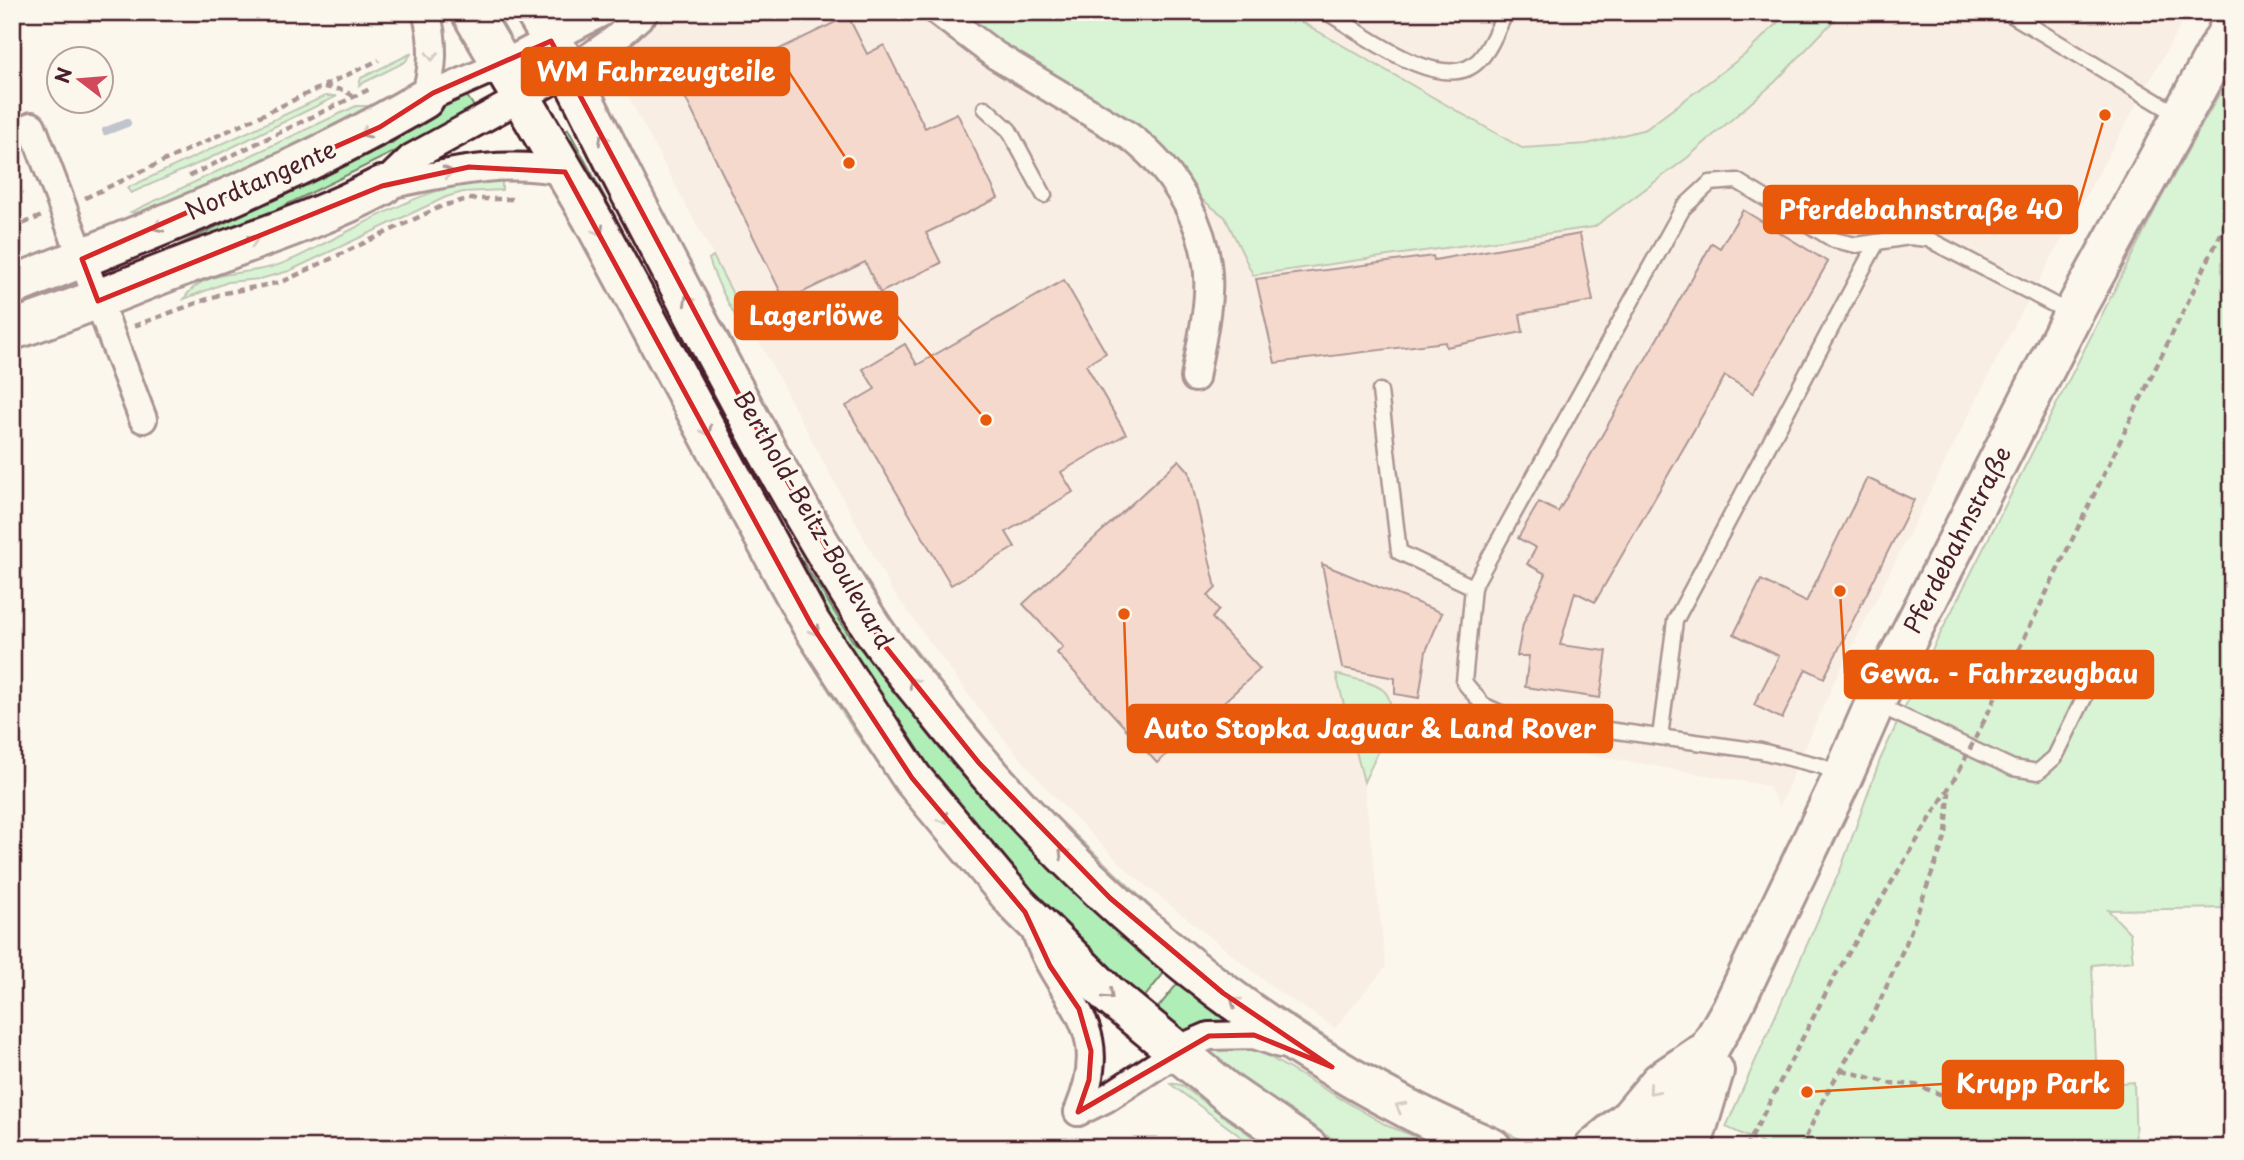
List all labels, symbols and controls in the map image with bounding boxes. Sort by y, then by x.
north arrow [46,46,116,116]
callout: WM Fahrzeugteile [522,48,789,95]
one-way arrow [424,51,440,62]
text: WM Fahrzeugteile [537,51,776,90]
text: N [47,64,78,86]
one-way arrow [360,125,372,139]
street label: Nordtangente [179,130,341,228]
one-way arrow [597,134,611,146]
one-way arrow [442,166,454,180]
callout: Pferdebahnstraße 40 [1764,186,2077,233]
text: Pferdebahnstraße 40 [1779,189,2063,228]
one-way arrow [153,219,165,233]
one-way arrow [591,224,604,236]
one-way arrow [246,235,258,249]
callout: Lagerlöwe [735,292,897,339]
one-way arrow [683,295,696,307]
text: Lagerlöwe [749,295,883,334]
street label: Berthold-Beitz-Boulevard [726,383,904,655]
one-way arrow [699,424,712,437]
street label: Pferdebahnstraße [1893,439,2019,639]
one-way arrow [807,624,820,637]
callout: Gewa. - Fahrzeugbau [1845,651,2153,698]
text: Gewa. - Fahrzeugbau [1859,653,2139,692]
one-way arrow [909,677,922,690]
callout: Auto Stopka Jaguar & Land Rover [1128,705,1612,752]
text: Auto Stopka Jaguar & Land Rover [1144,708,1597,747]
one-way arrow [936,811,949,823]
one-way arrow [1058,849,1071,862]
one-way arrow [1101,986,1114,999]
one-way arrow [1230,998,1243,1010]
callout: Krupp Park [1943,1061,2123,1108]
text: Krupp Park [1956,1063,2110,1102]
one-way arrow [1649,1082,1661,1095]
one-way arrow [1395,1101,1407,1115]

